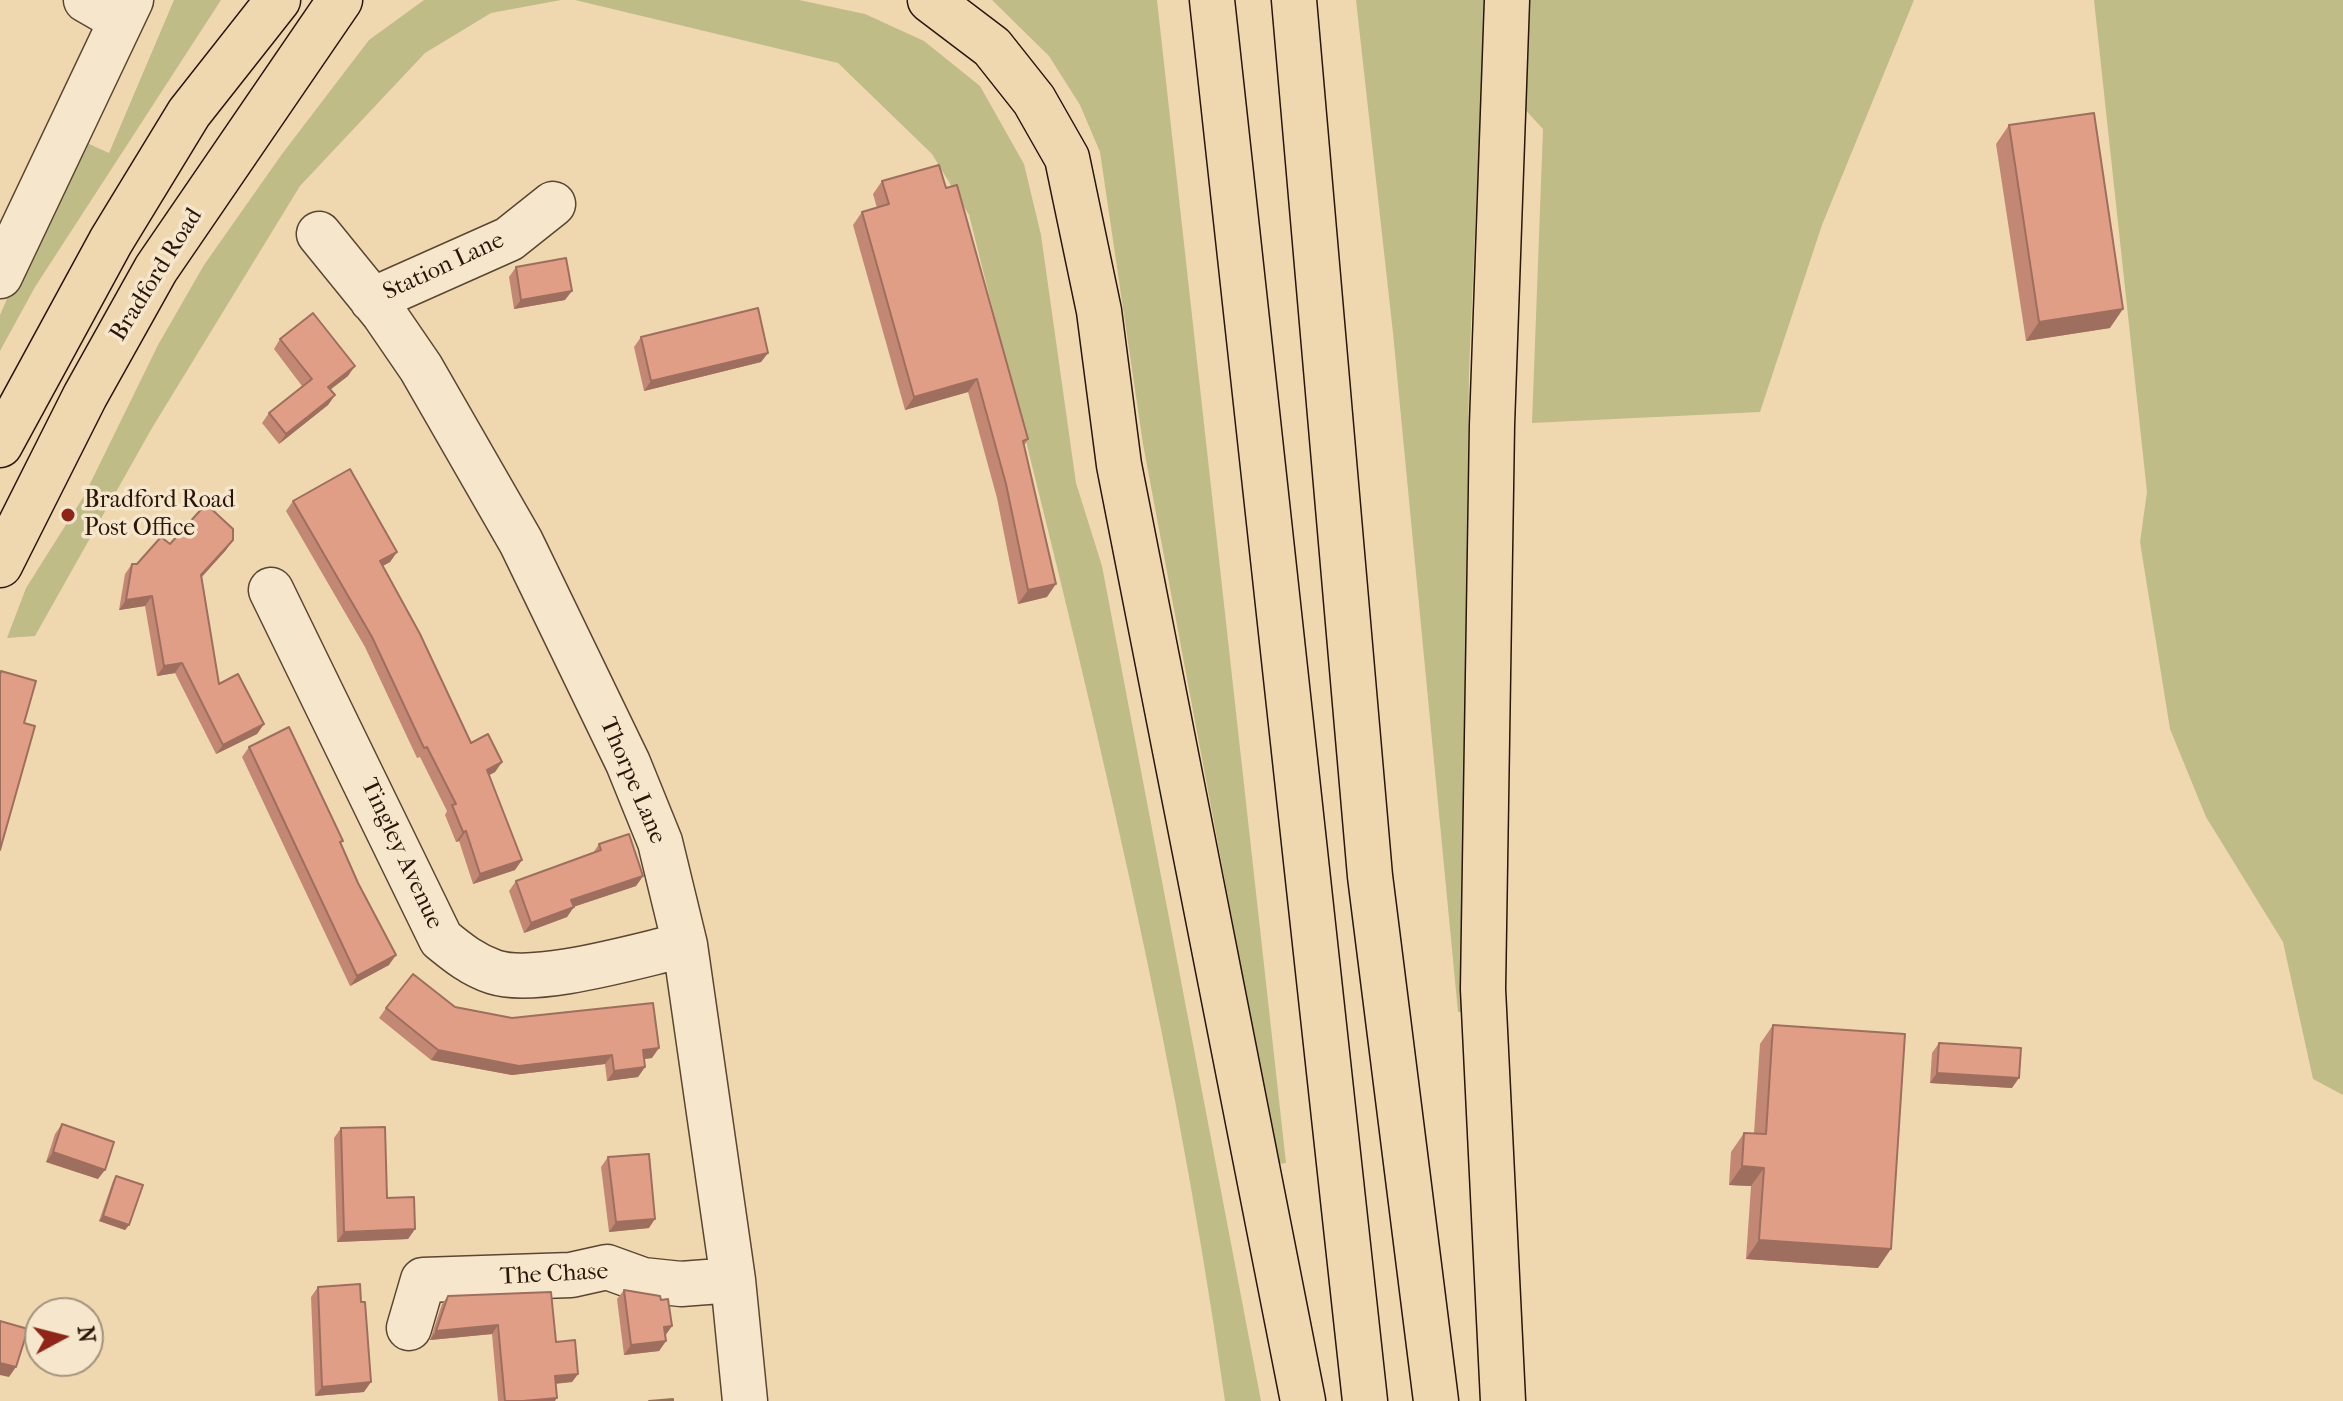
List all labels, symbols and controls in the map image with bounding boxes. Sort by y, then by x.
street label: Bradford Road [105,203,209,347]
street label: Station Lane [379,226,509,308]
place label: Bradford Road Post Office [84,487,235,543]
marker: Bradford Road Post Office [59,506,77,524]
street label: Thorpe Lane [593,714,671,848]
street label: Tingley Avenue [354,774,448,934]
street label: The Chase [499,1258,609,1292]
north arrow [24,1297,104,1377]
text: N [72,1324,100,1344]

